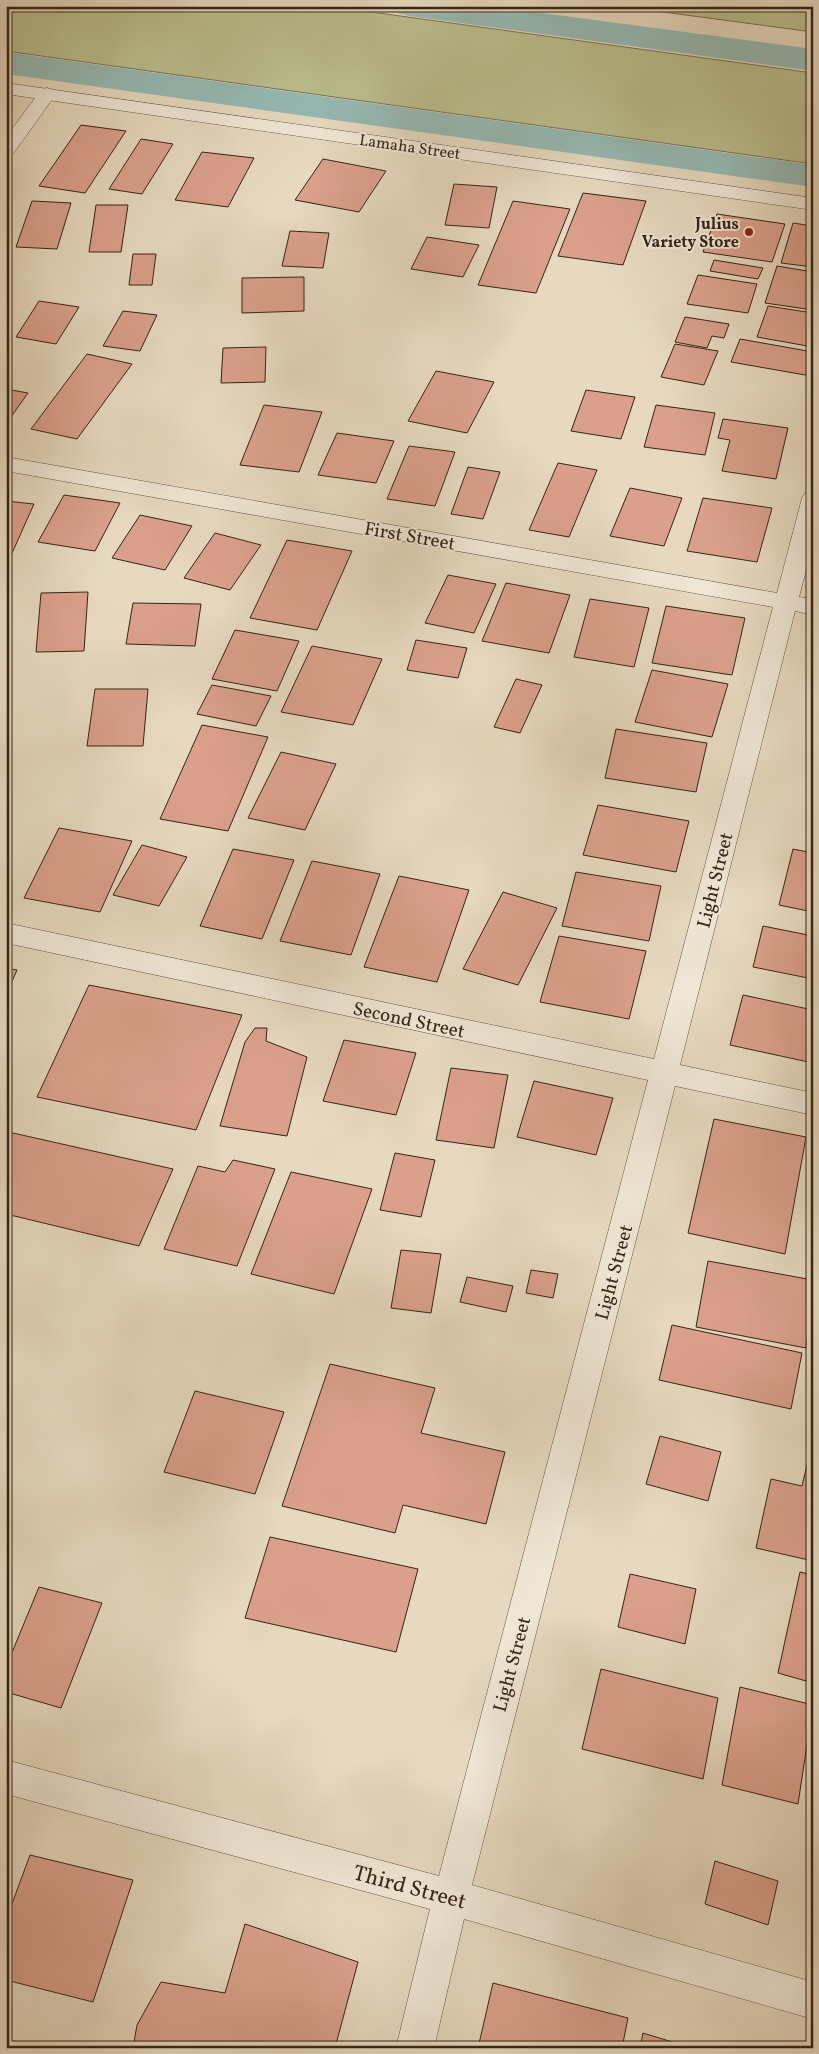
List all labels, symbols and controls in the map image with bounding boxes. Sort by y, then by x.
street label: Lamaha Street [358,130,462,166]
place label: Julius Variety Store [642,214,739,254]
marker: Julius Variety Store [743,226,755,238]
street label: First Street [362,516,458,558]
street label: Light Street [692,830,740,931]
street label: Second Street [350,996,467,1046]
street label: Light Street [590,1222,640,1323]
street label: Light Street [488,1614,538,1715]
street label: Third Street [349,1858,470,1918]

